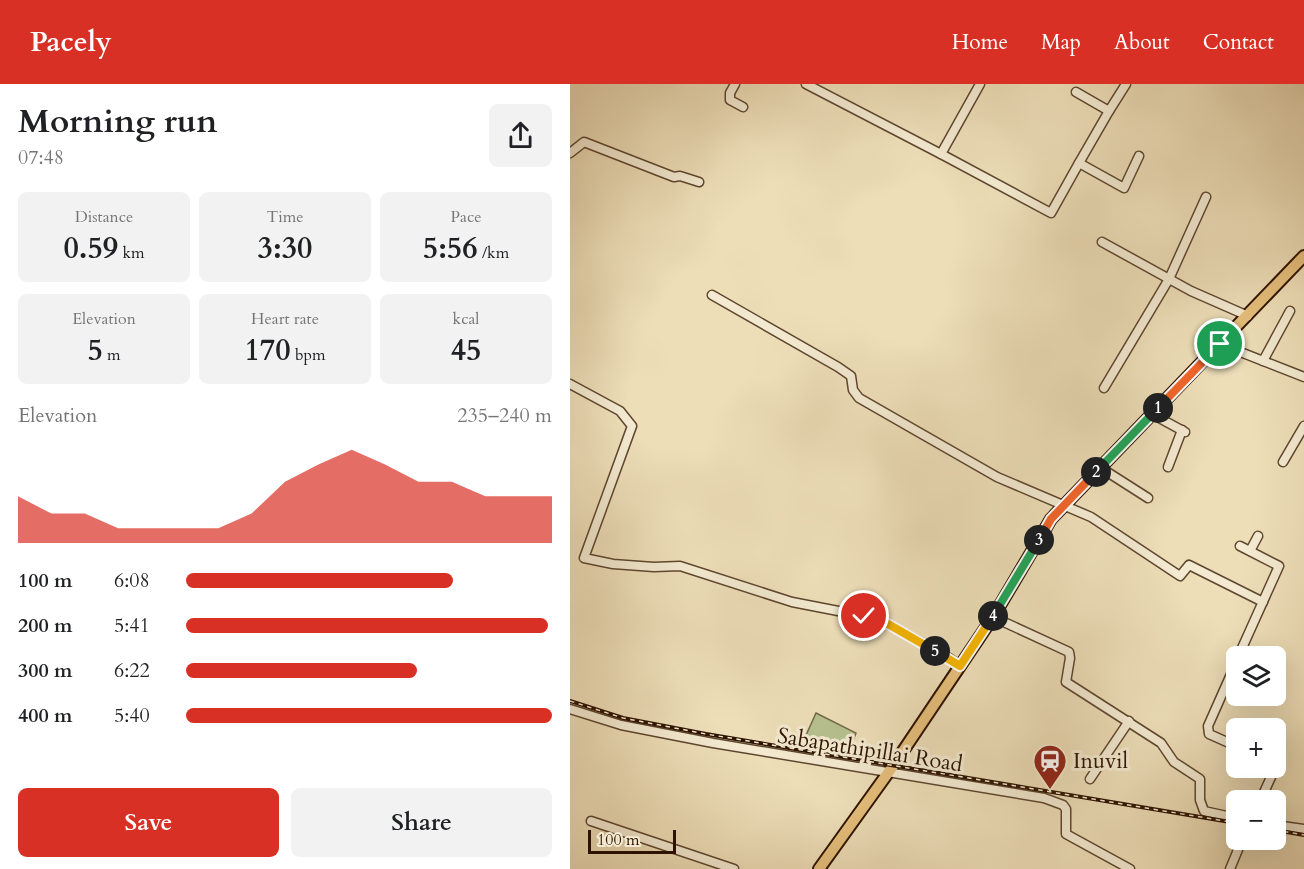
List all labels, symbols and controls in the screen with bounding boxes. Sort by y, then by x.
text: Pacely [30,23,112,61]
text: Home [952,28,1008,57]
text: Map [1041,28,1081,57]
text: About [1114,28,1170,57]
text: Contact [1203,28,1274,57]
text: Morning run [18,99,218,144]
button: share [489,104,552,167]
text: 07:48 [18,144,64,171]
text: Distance [75,206,133,228]
text: Time [266,206,304,228]
text: Pace [451,206,481,228]
text: 0.59 [63,228,118,269]
text: 3:30 [258,228,312,269]
text: 5:56 [423,228,478,269]
text: km [118,242,145,264]
text: /km [478,242,509,264]
text: Elevation [72,308,136,330]
text: Heart rate [251,308,319,330]
text: kcal [453,308,479,330]
pin [1194,318,1245,369]
icon: arrive [1203,327,1236,360]
text: 5 [87,330,103,371]
text: 170 [244,330,291,371]
text: 45 [451,330,481,371]
text: m [103,344,121,366]
text: bpm [291,344,326,366]
pin: 1 [1143,393,1173,423]
text: 1 [1154,397,1162,419]
text: Elevation [18,402,97,429]
text: 235–240 m [457,402,552,429]
pin: 2 [1081,457,1111,487]
text: 2 [1092,461,1100,483]
pin: 3 [1024,525,1054,555]
text: 3 [1035,529,1043,551]
text: 100 m [18,567,73,594]
text: 6:08 [114,567,150,594]
pin [838,590,889,641]
icon: check [847,599,880,632]
pin: 4 [978,601,1008,631]
text: 4 [989,605,997,627]
text: 200 m [18,612,73,639]
text: 5:41 [114,612,150,639]
pin: 5 [920,636,950,666]
text: 5 [931,640,939,662]
map controls [1226,646,1286,850]
button: layers [1226,646,1286,706]
text: 300 m [18,657,73,684]
text: 6:22 [114,657,150,684]
text: 400 m [18,702,73,729]
text: 5:40 [114,702,150,729]
button: + [1226,718,1286,778]
street label: Sabapathipillai Road [775,721,965,780]
station icon: Inuvil [1032,743,1068,790]
place label: Inuvil [1073,746,1128,776]
button: Save [18,788,279,857]
button: Share [291,788,552,857]
button: − [1226,790,1286,850]
scale bar [588,827,676,854]
text: 100 m [597,829,639,851]

